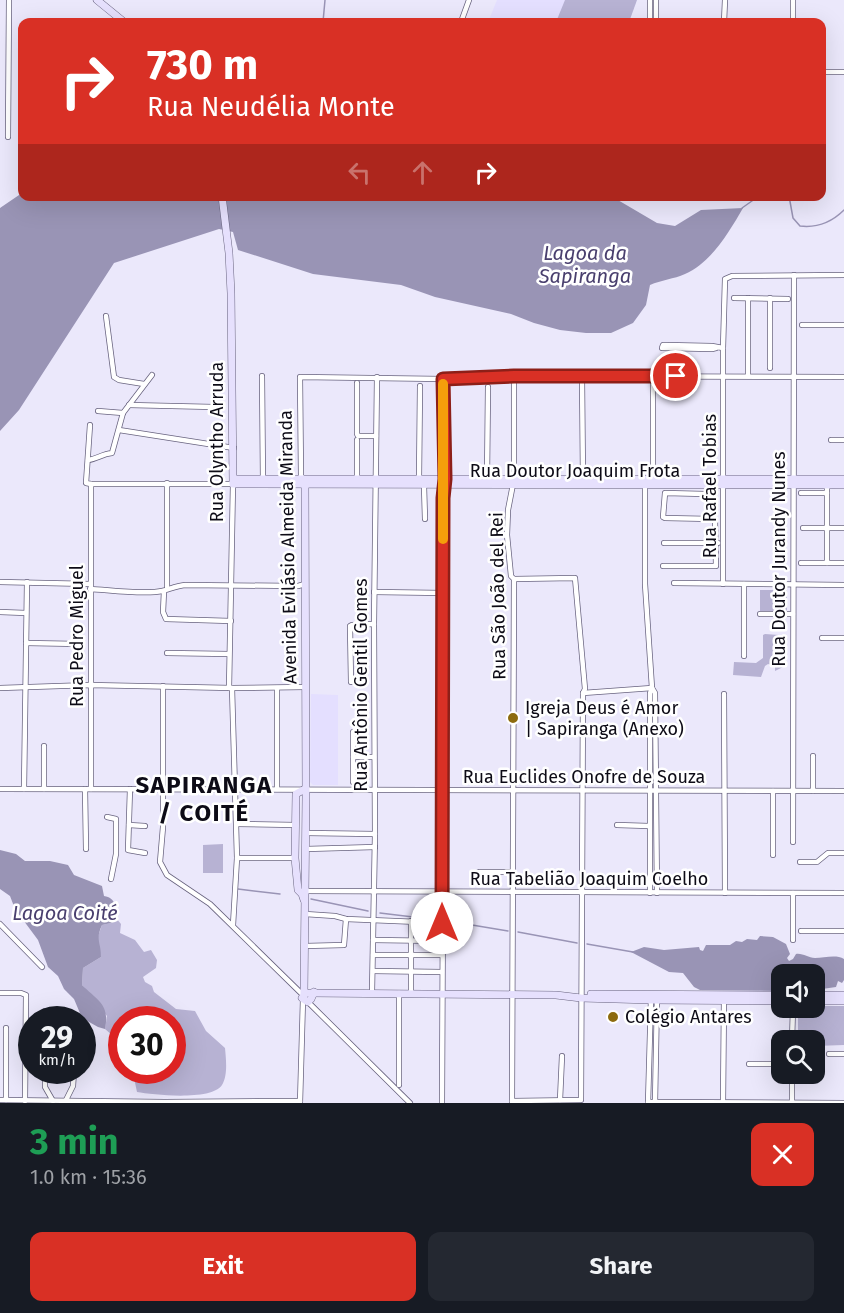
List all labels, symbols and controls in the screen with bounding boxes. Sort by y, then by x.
text: 730 m [147,40,258,90]
icon: right [48,42,126,120]
text: Rua Neudélia Monte [147,91,395,123]
icon: left [343,156,376,189]
icon: ahead [406,156,439,189]
icon: right [469,156,502,189]
water label: Lagoa da Sapiranga [538,241,631,288]
pin [650,350,701,401]
icon: arrive [659,359,692,392]
street label: Rua Olyntho Arruda [206,362,228,522]
street label: Avenida Evilásio Almeida Miranda [275,410,301,684]
street label: Rua Rafael Tobias [699,414,721,558]
street label: Rua Doutor Jurandy Nunes [768,451,790,667]
street label: Rua Doutor Joaquim Frota [470,460,680,482]
street label: Rua São João del Rei [486,512,510,680]
street label: Rua Pedro Miguel [66,565,88,707]
street label: Rua Antônio Gentil Gomes [350,578,372,792]
place label: Igreja Deus é Amor | Sapiranga (Anexo) [525,697,684,740]
marker: Igreja Deus é Amor | Sapiranga (Anexo) [506,711,520,725]
street label: Rua Euclides Onofre de Souza [463,766,705,788]
district label: SAPIRANGA / COITÉ [135,771,273,827]
street label: Rua Tabelião Joaquim Coelho [470,868,708,890]
position arrow [410,891,474,955]
water label: Lagoa Coité [12,901,118,925]
map controls [771,964,825,1084]
button: sound [771,964,825,1018]
speed limit sign: 30 [108,1006,186,1084]
place label: Colégio Antares [625,1006,752,1028]
marker: Colégio Antares [606,1010,620,1024]
text: 29 [41,1020,73,1056]
button: search [771,1030,825,1084]
text: km/h [38,1051,76,1069]
text: 3 min [30,1120,119,1164]
button: close [751,1123,814,1186]
text: 1.0 km · 15:36 [30,1165,147,1189]
button: Exit [30,1232,416,1301]
button: Share [428,1232,814,1301]

